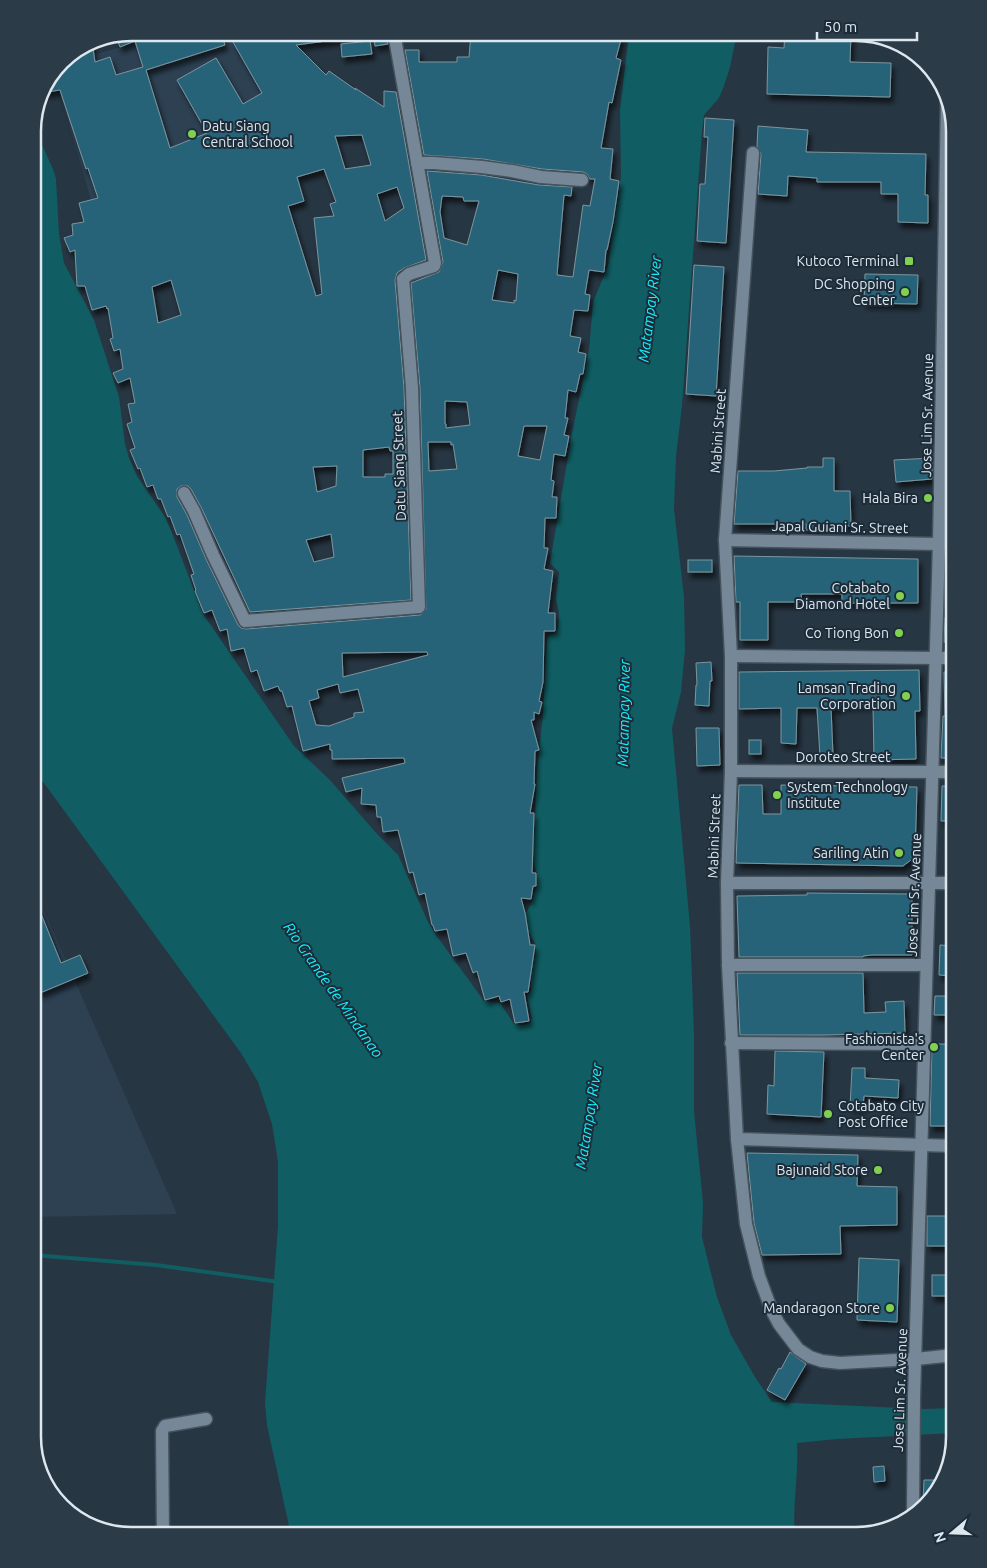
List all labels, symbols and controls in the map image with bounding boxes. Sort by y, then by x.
scale bar [817,10,917,42]
text: 50 m [824,18,857,35]
place label: Datu Siang Central School [202,118,293,150]
marker: Datu Siang Central School [186,128,198,140]
water label: Matampay River [635,253,665,363]
place label: Kutoco Terminal [797,253,899,269]
marker: Kutoco Terminal [903,255,915,267]
place label: DC Shopping Center [814,276,896,308]
marker: DC Shopping Center [899,286,911,298]
street label: Jose Lim Sr. Avenue [918,353,936,477]
street label: Mabini Street [707,388,729,474]
street label: Datu Siang Street [389,410,409,521]
place label: Hala Bira [862,490,918,506]
marker: Hala Bira [922,492,934,504]
street label: Japal Guiani Sr. Street [772,518,909,536]
place label: Cotabato Diamond Hotel [795,580,890,612]
marker: Cotabato Diamond Hotel [894,590,906,602]
place label: Co Tiong Bon [805,625,889,641]
marker: Co Tiong Bon [893,627,905,639]
water label: Matampay River [614,658,633,767]
place label: Lamsan Trading Corporation [798,680,896,712]
marker: Lamsan Trading Corporation [900,690,912,702]
street label: Doroteo Street [795,749,891,765]
place label: System Technology Institute [787,779,908,811]
marker: System Technology Institute [771,789,783,801]
street label: Mabini Street [705,793,723,879]
street label: Jose Lim Sr. Avenue [904,833,924,957]
place label: Sariling Atin [813,845,889,861]
marker: Sariling Atin [893,847,905,859]
water label: Rio Grande de Mindanao [280,919,387,1061]
place label: Fashionista's Center [845,1031,925,1063]
marker: Fashionista's Center [928,1041,940,1053]
water label: Matampay River [572,1060,605,1170]
place label: Cotabato City Post Office [838,1098,924,1130]
marker: Cotabato City Post Office [822,1108,834,1120]
place label: Bajunaid Store [777,1162,868,1178]
marker: Bajunaid Store [872,1164,884,1176]
place label: Mandaragon Store [763,1300,880,1316]
marker: Mandaragon Store [884,1302,896,1314]
street label: Jose Lim Sr. Avenue [890,1328,910,1452]
north arrow [927,1508,977,1558]
text: N [930,1530,949,1545]

